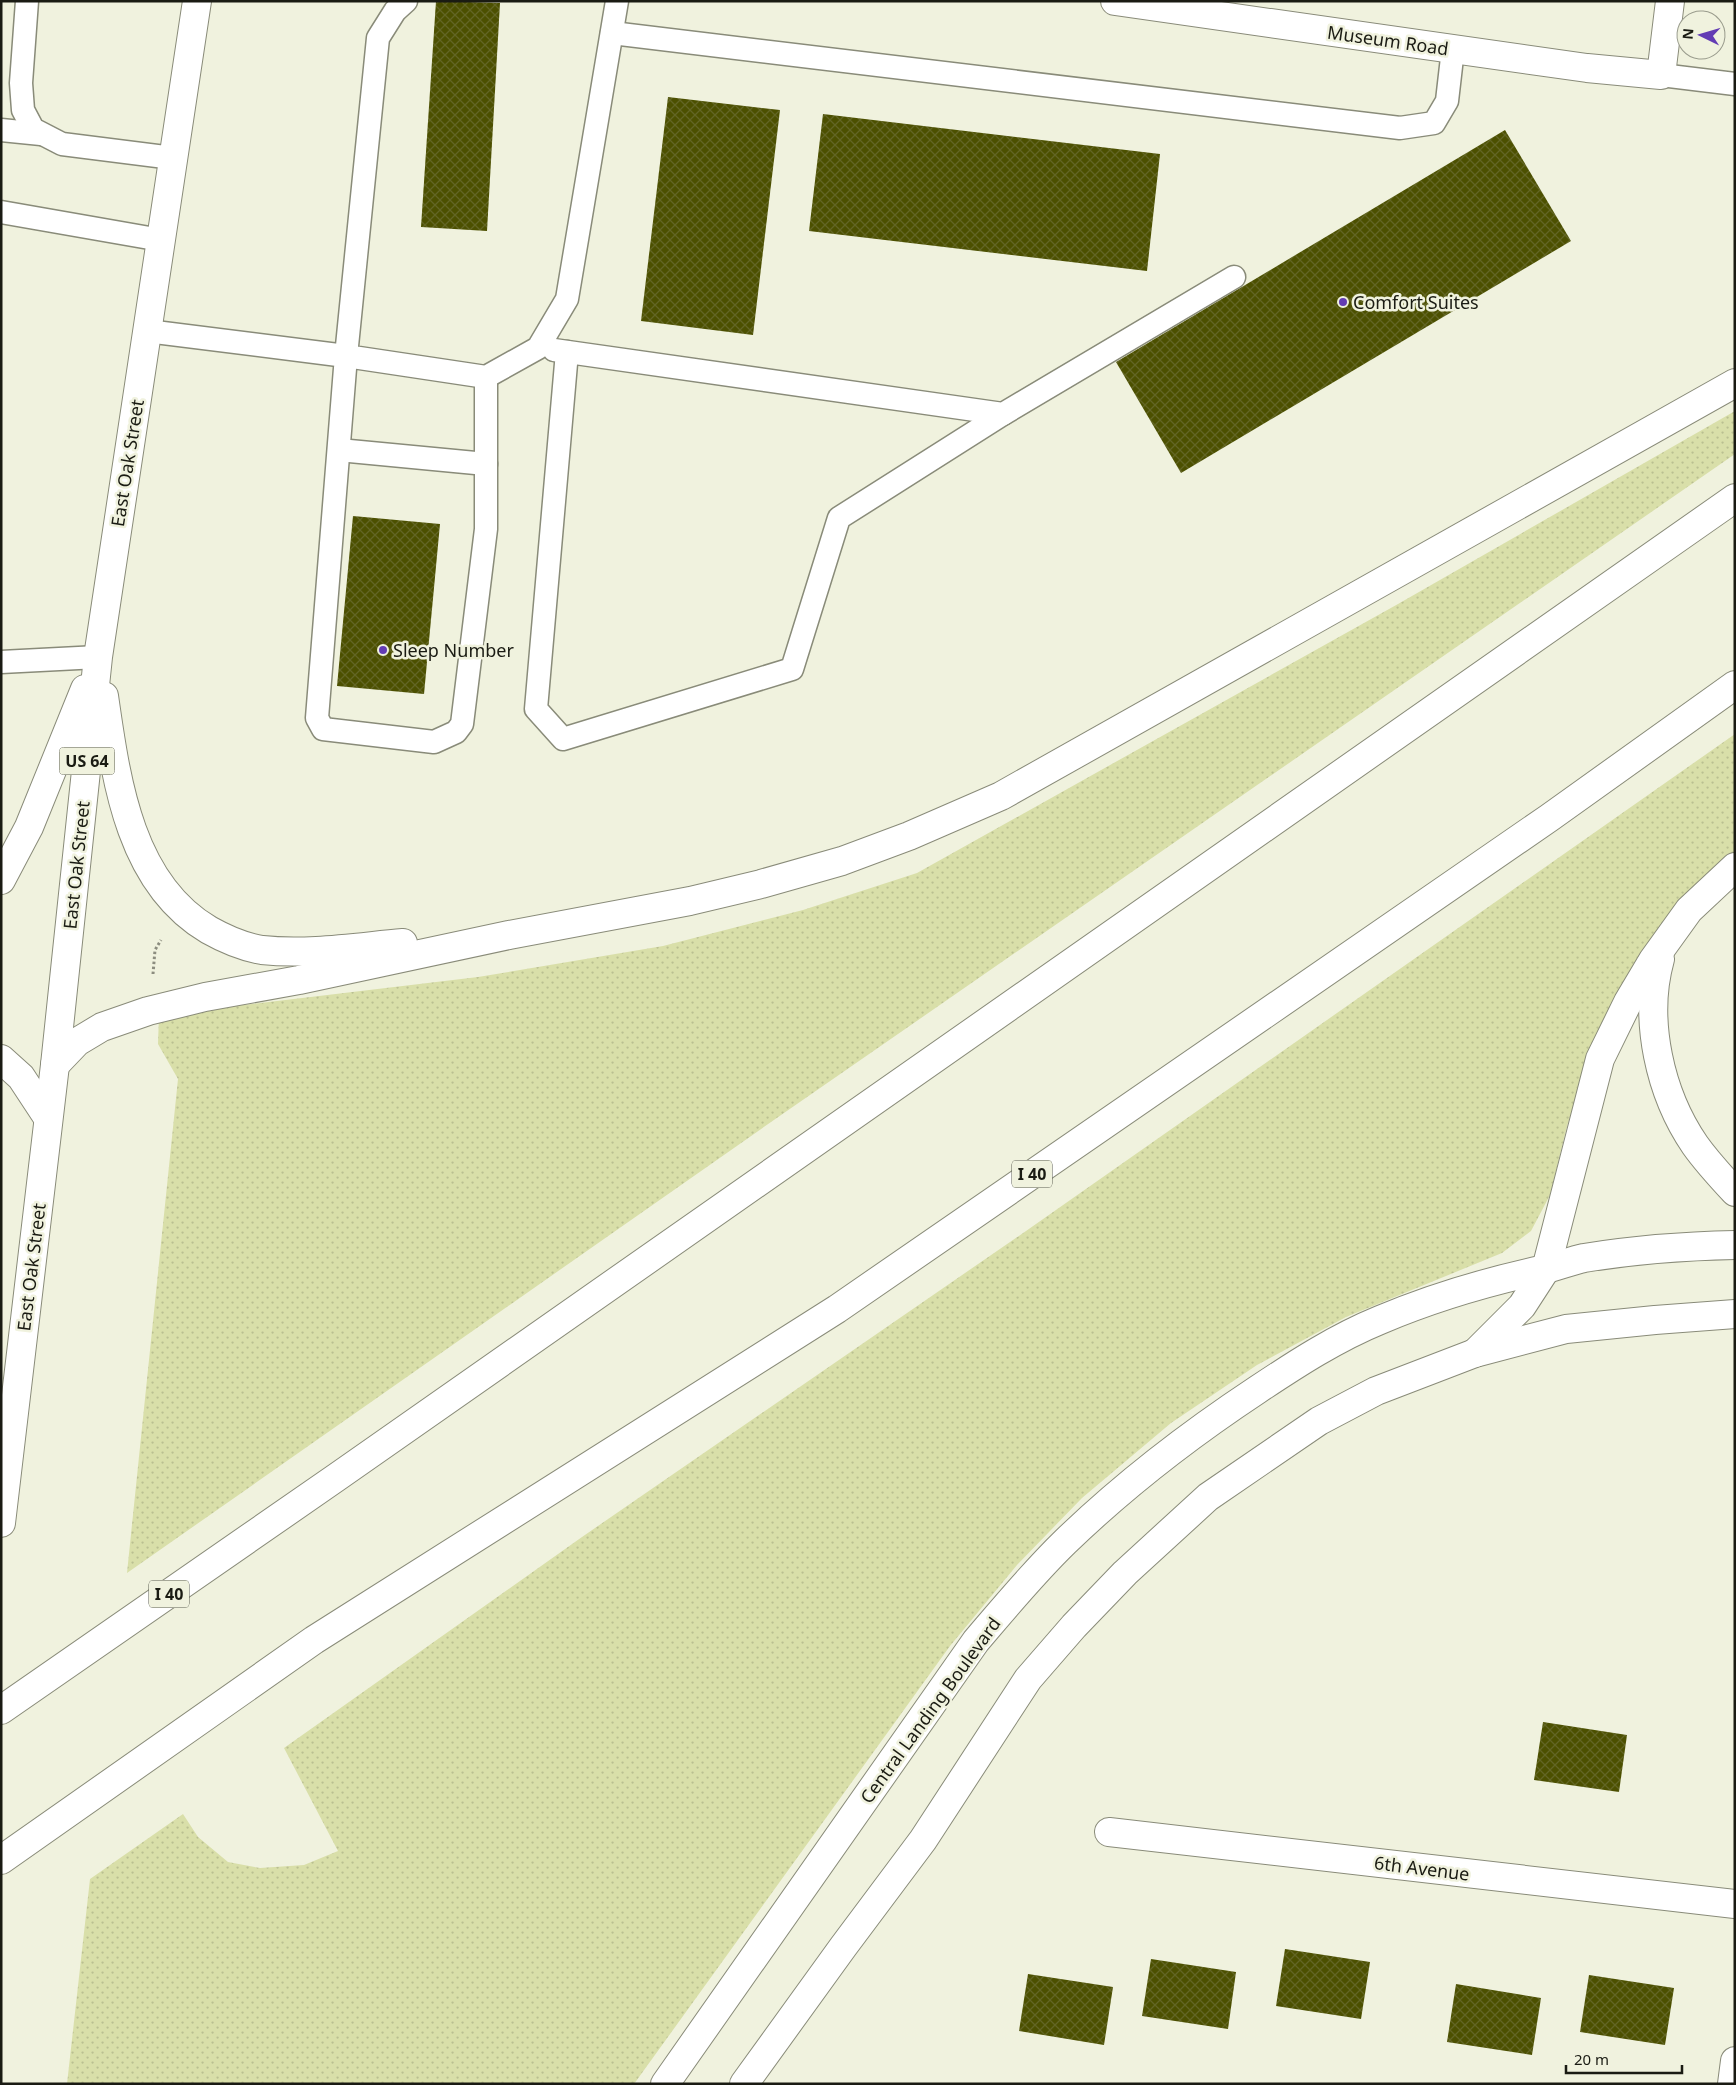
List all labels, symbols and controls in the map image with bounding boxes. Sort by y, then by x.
north arrow [1676,10,1726,60]
street label: Museum Road [1326,20,1450,60]
text: N [1678,27,1698,40]
place label: Comfort Suites [1353,290,1479,314]
marker: Comfort Suites [1337,296,1349,308]
street label: East Oak Street [105,397,149,528]
place label: Sleep Number [393,638,514,662]
marker: Sleep Number [377,644,389,656]
road number: US 64 [59,748,114,774]
street label: East Oak Street [57,799,95,930]
road number: I 40 [1012,1160,1052,1188]
street label: East Oak Street [11,1201,51,1332]
road number: I 40 [149,1580,189,1608]
street label: Central Landing Boulevard [854,1612,1006,1808]
street label: 6th Avenue [1373,1850,1471,1886]
scale bar [1566,2042,1682,2074]
text: 20 m [1574,2049,1609,2069]

